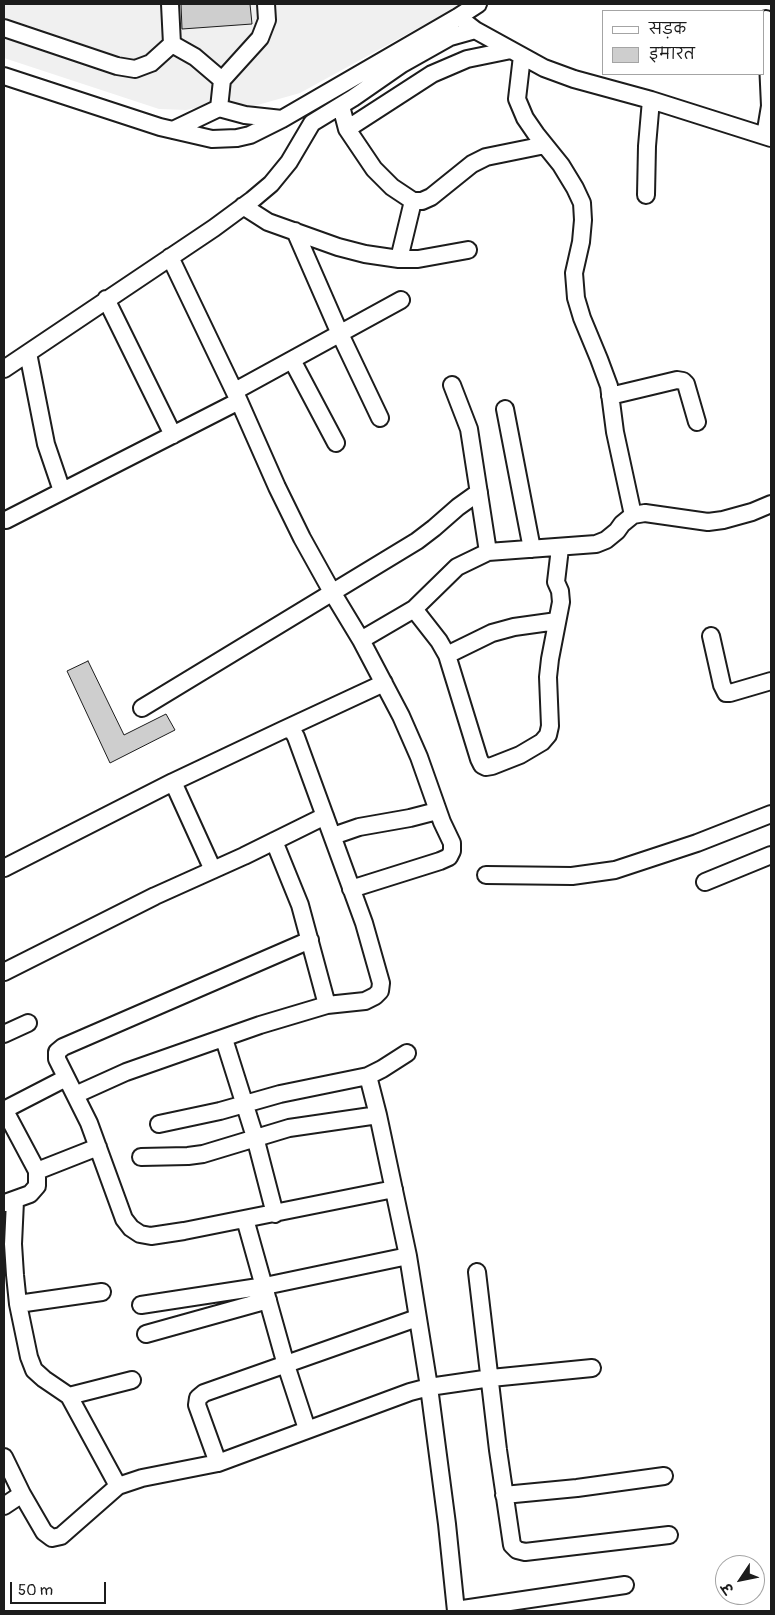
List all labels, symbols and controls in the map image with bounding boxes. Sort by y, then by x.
legend [602,10,765,75]
text: सड़क [649,20,686,39]
text: इमारत [649,45,695,64]
north arrow [715,1555,765,1605]
scale bar [12,1572,109,1604]
text: उ [718,1579,738,1597]
text: 50 m [18,1581,53,1600]

